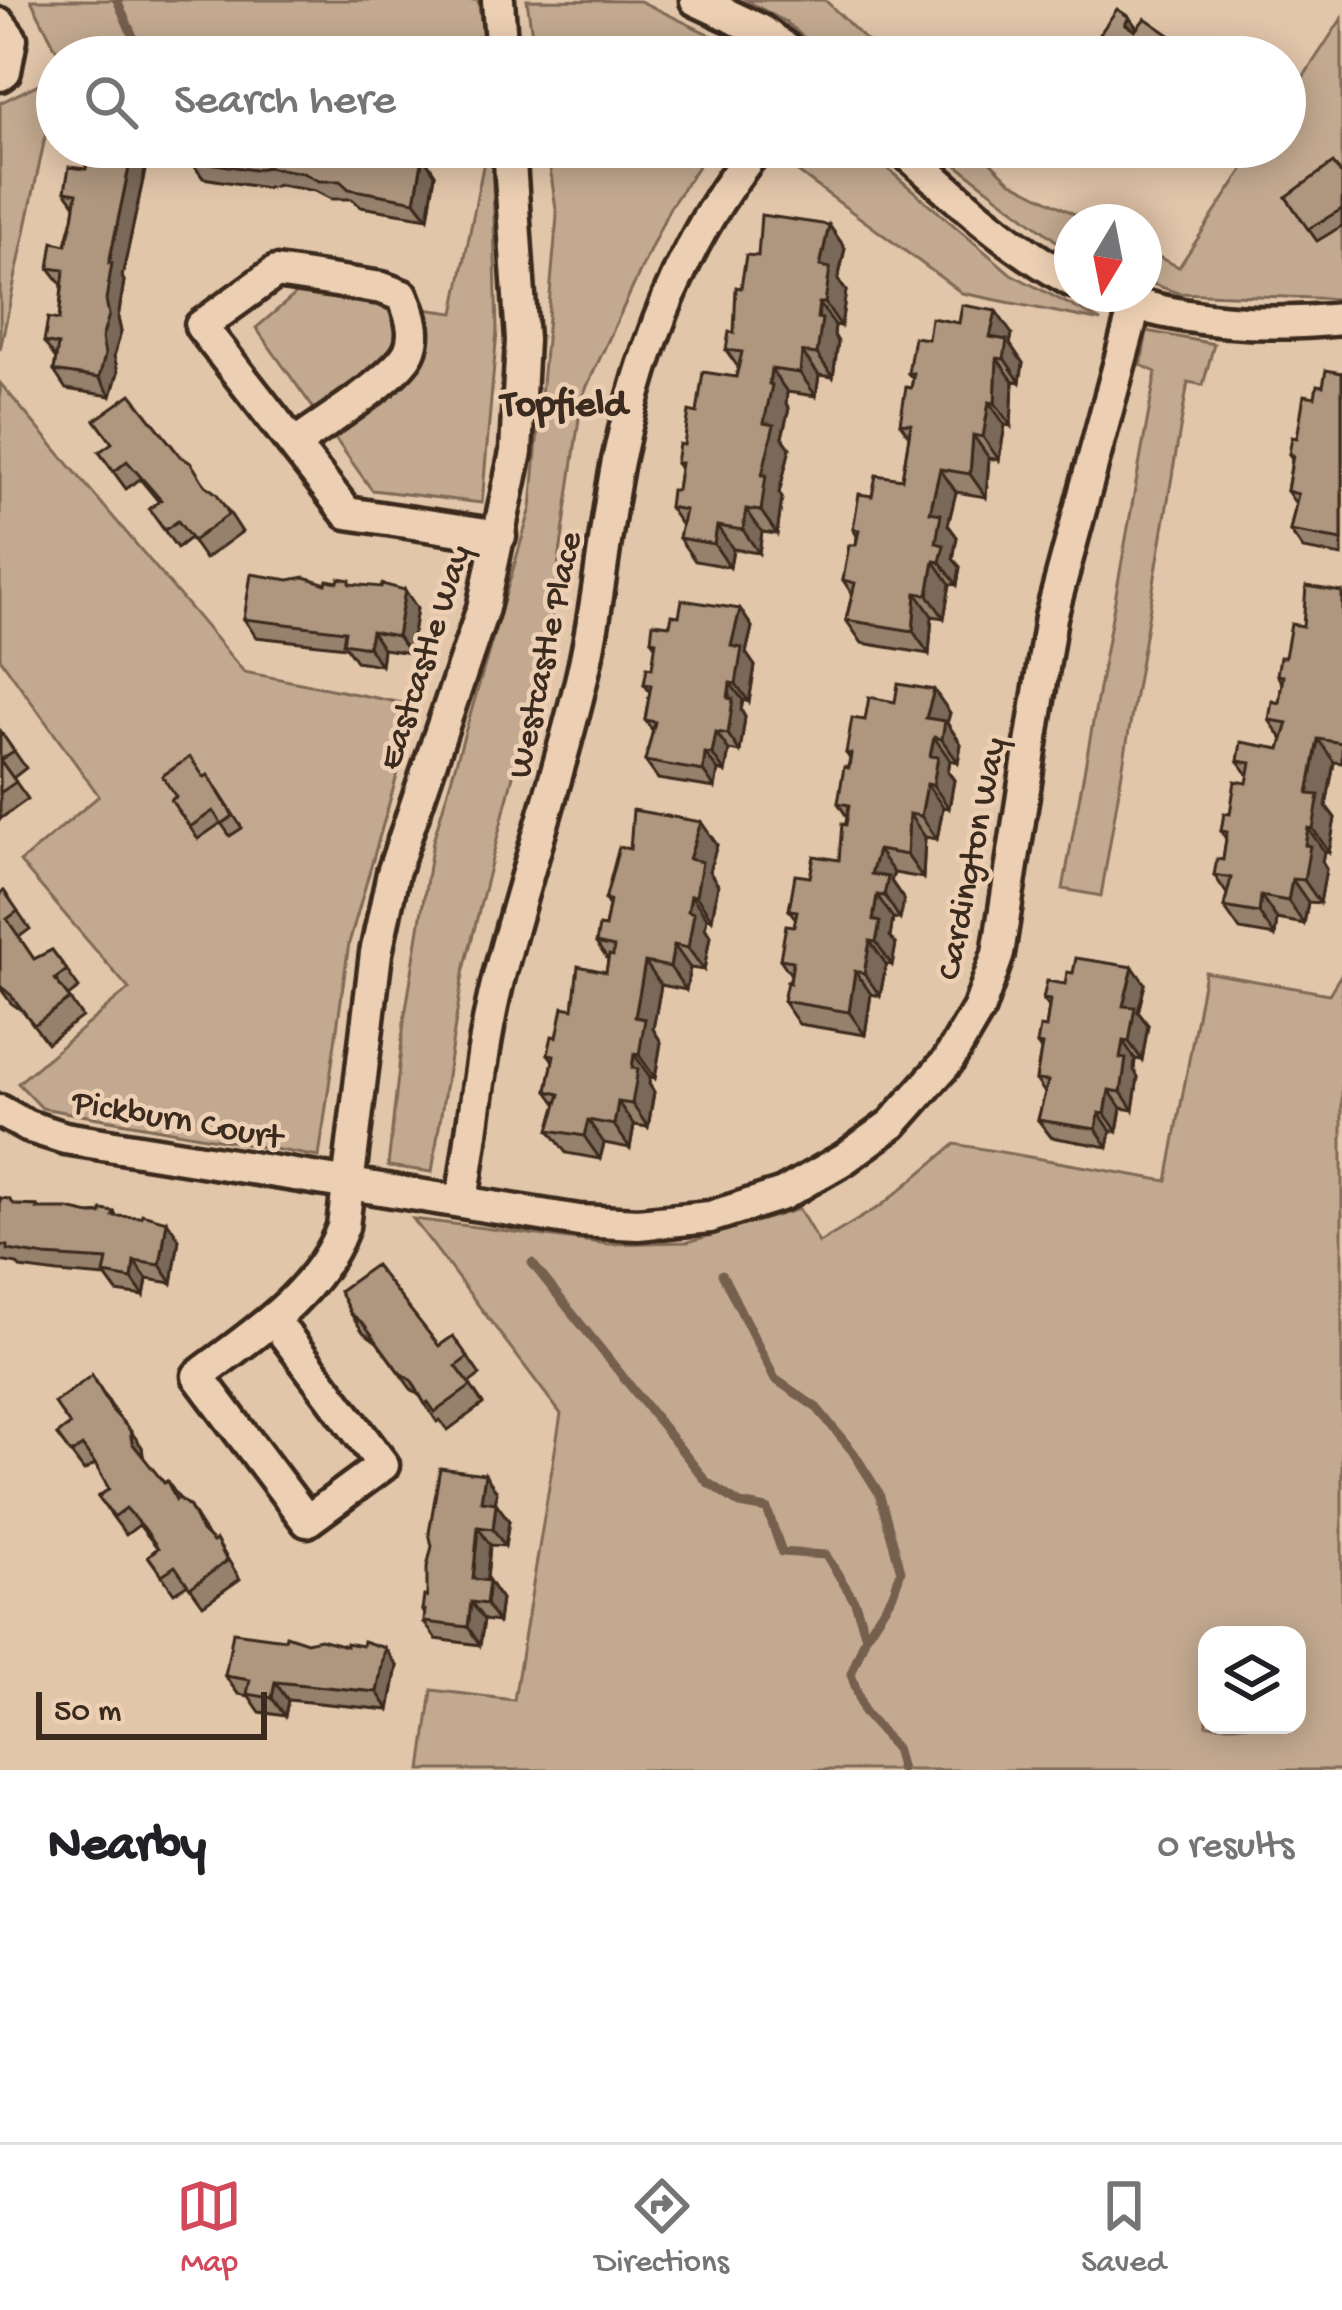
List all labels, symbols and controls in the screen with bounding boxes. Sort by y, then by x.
search box [36,36,1306,168]
icon: search [78,69,144,135]
text: Search here [174,76,396,129]
north arrow [1054,204,1162,312]
district label: Topfield [498,384,631,430]
street label: Westcastle Place [500,528,595,783]
street label: Eastcastle Way [371,540,484,776]
street label: Cardington Way [930,734,1019,984]
street label: Pickburn Court [67,1083,289,1163]
map controls [1198,1626,1306,1734]
button: layers [1198,1626,1306,1734]
scale bar [36,1686,267,1739]
text: 50 m [54,1694,121,1732]
text: Nearby [48,1818,206,1878]
text: 0 results [1157,1825,1294,1871]
tab: Map [176,2173,242,2283]
tab: Directions [595,2173,729,2283]
tab: Saved [1081,2173,1166,2283]

